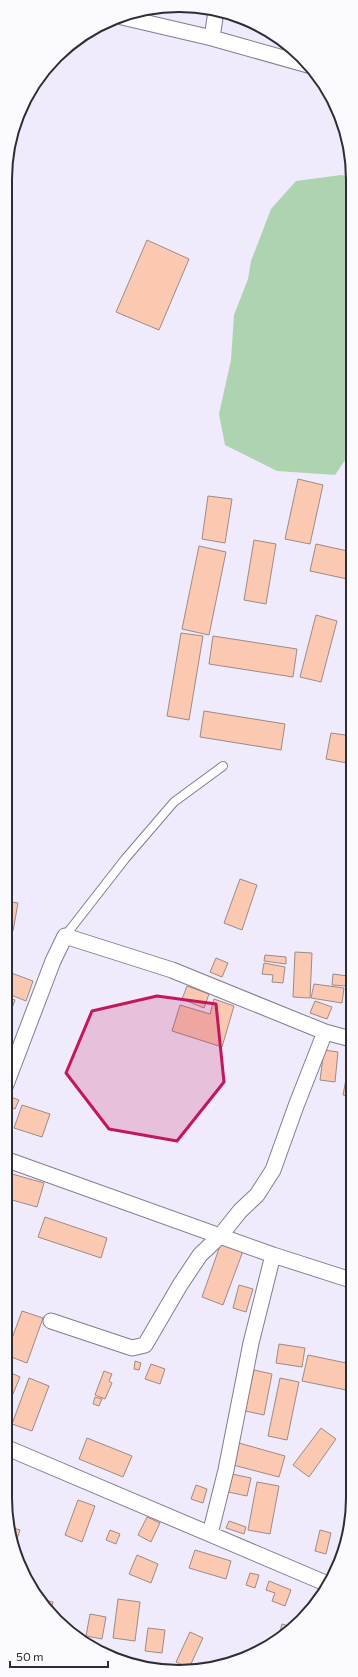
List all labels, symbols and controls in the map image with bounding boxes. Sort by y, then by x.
scale bar [10,1643,108,1669]
text: 50 m [16,1649,44,1663]

